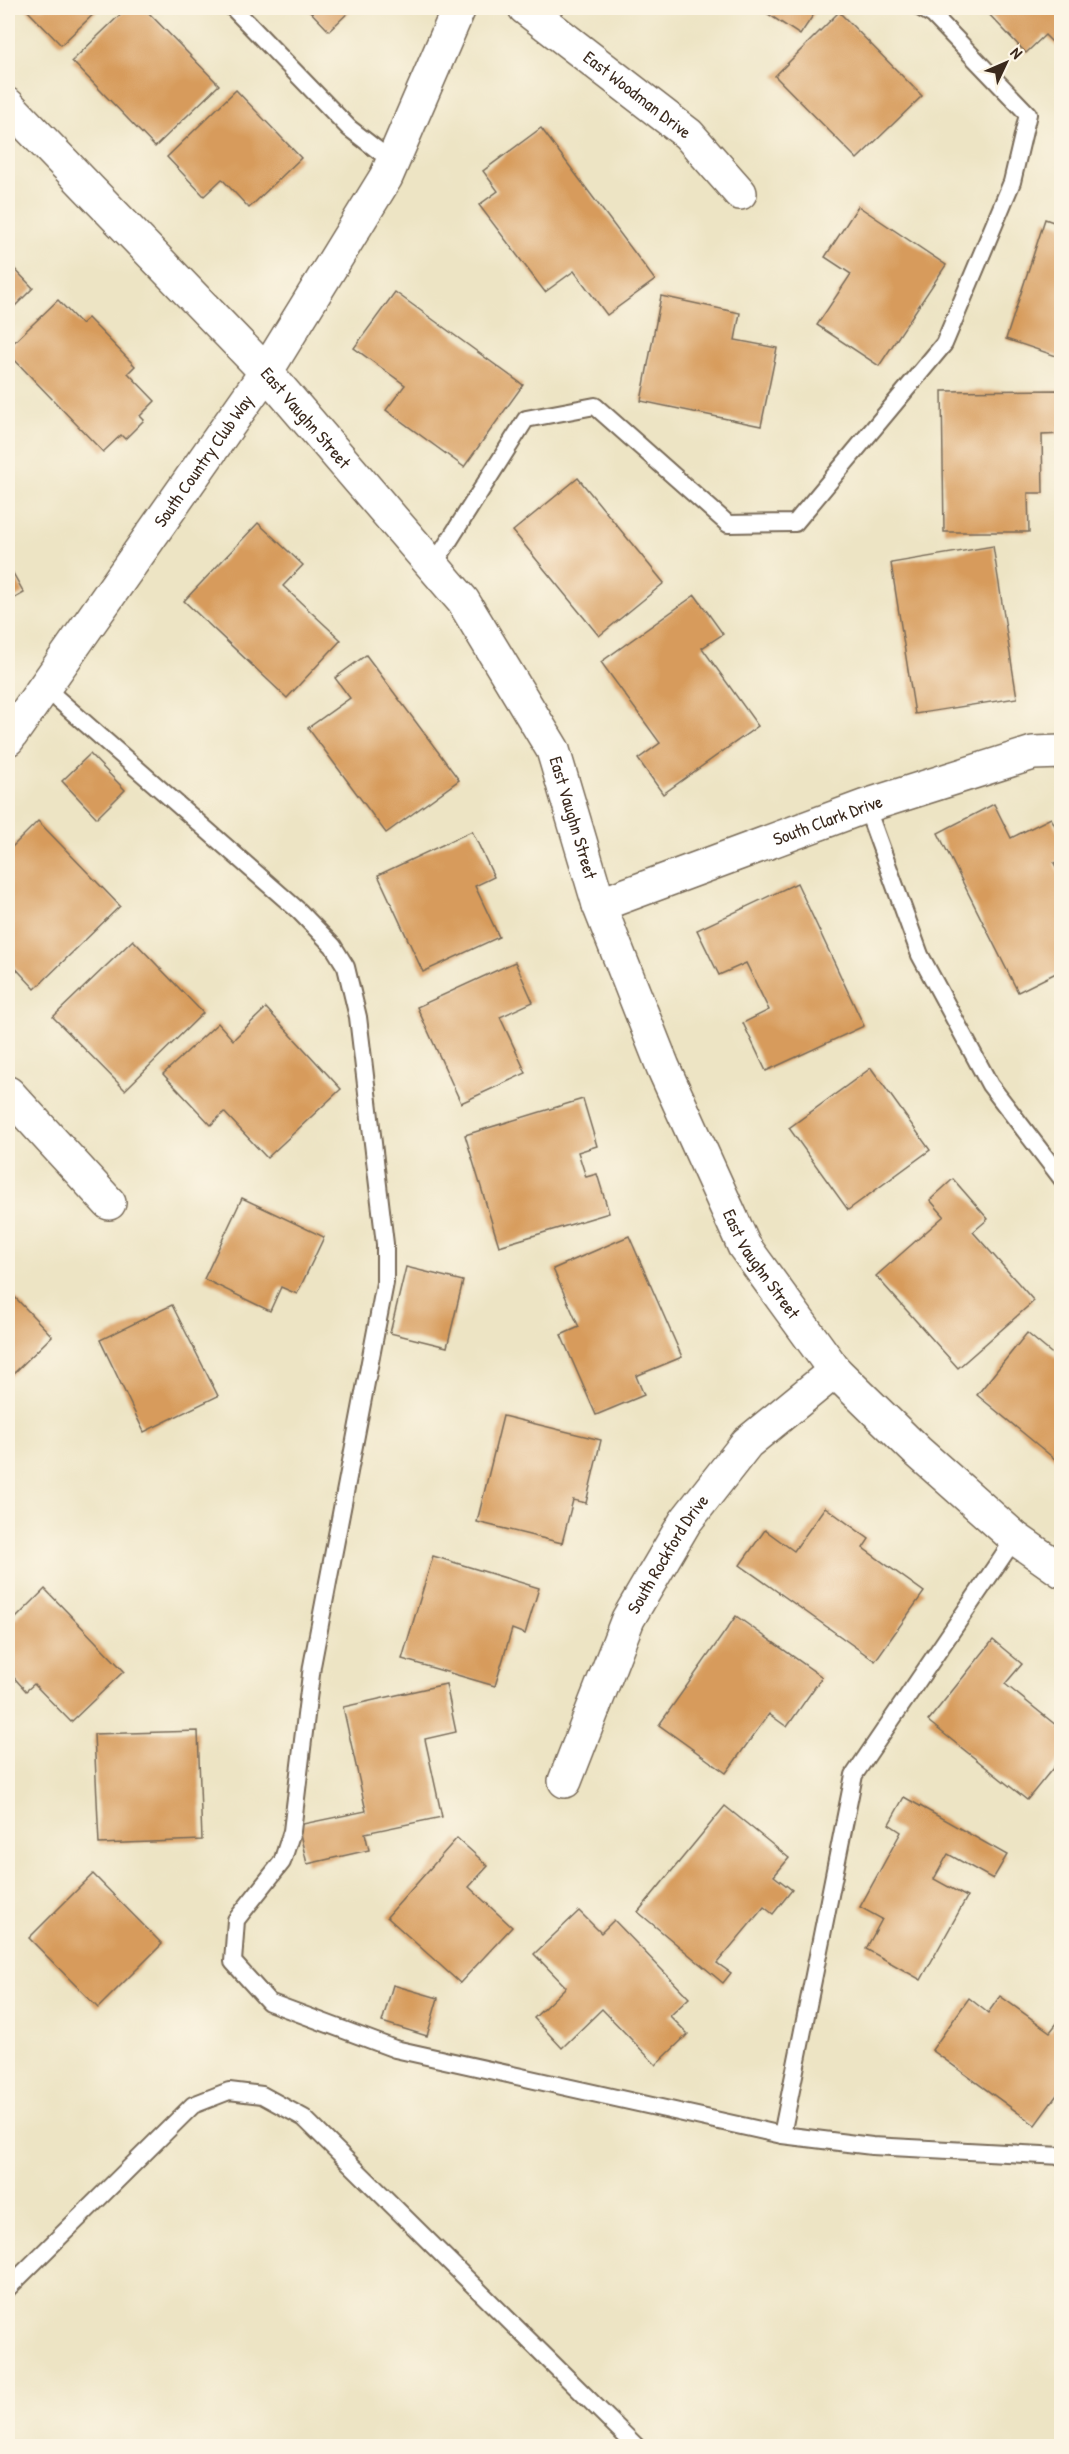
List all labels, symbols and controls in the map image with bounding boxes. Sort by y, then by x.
north arrow [976,33,1036,93]
text: N [1006,42,1028,64]
street label: East Woodman Drive [578,45,697,144]
street label: East Vaughn Street [255,362,357,474]
street label: South Country Club Way [148,389,259,532]
street label: East Vaughn Street [544,753,604,882]
street label: South Clark Drive [769,789,886,851]
street label: East Vaughn Street [717,1205,806,1324]
street label: South Rockford Drive [621,1489,714,1618]

